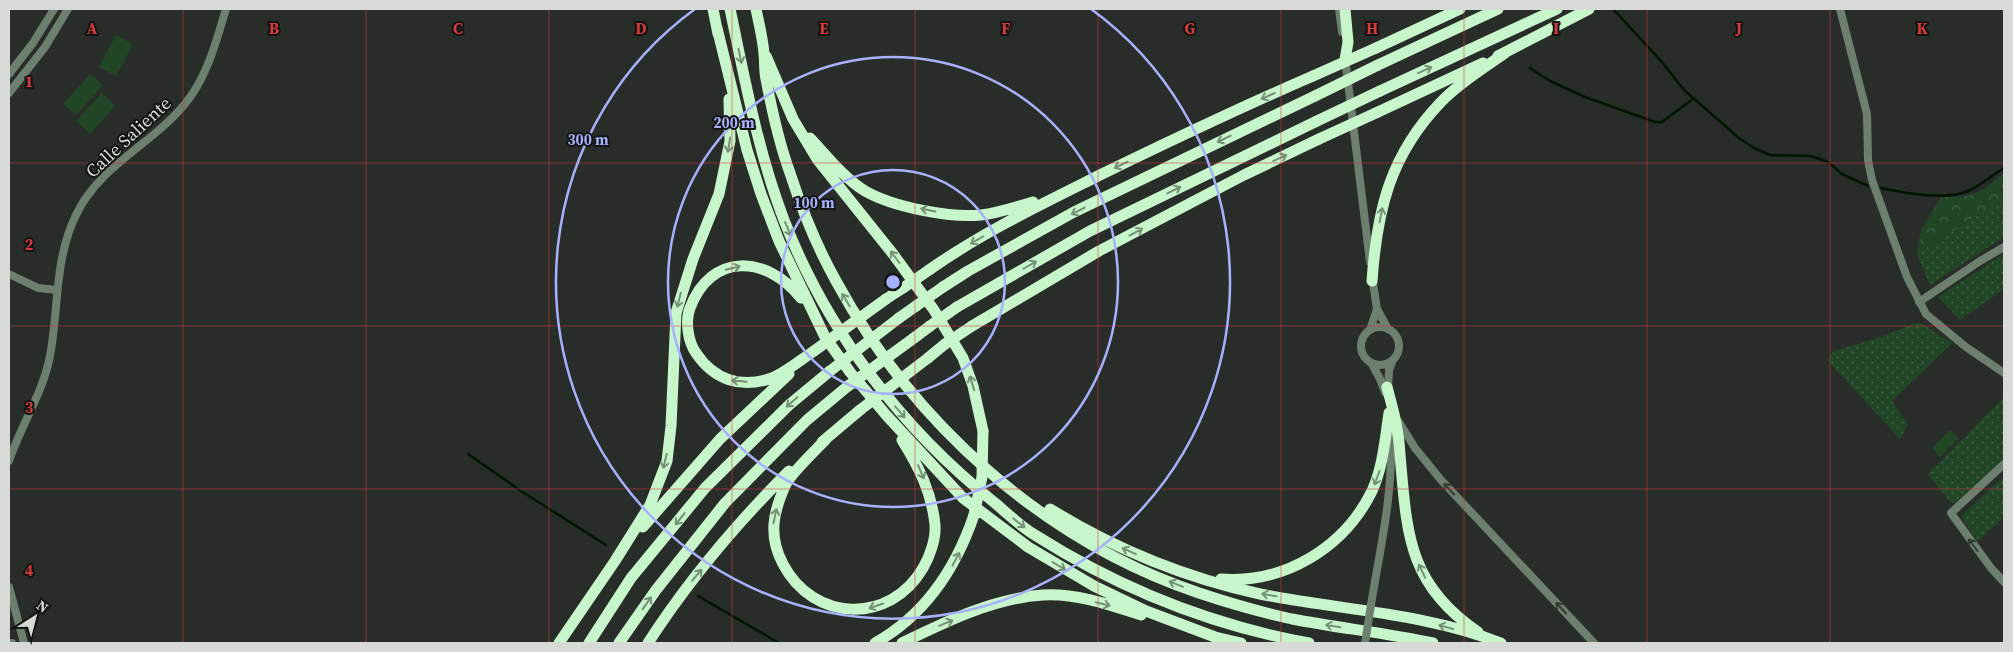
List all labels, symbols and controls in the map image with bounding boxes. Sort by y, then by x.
text: A [87,17,98,39]
text: B [269,17,280,39]
text: C [453,17,463,39]
text: D [635,17,647,39]
text: E [819,17,829,39]
text: F [1001,17,1011,39]
text: G [1185,17,1196,39]
text: H [1366,17,1378,39]
text: I [1553,17,1559,39]
text: J [1735,17,1742,39]
text: K [1916,17,1928,39]
one-way arrow [735,48,745,64]
one-way arrow [1417,65,1432,75]
text: 1 [25,70,33,92]
street label: Calle Saliente [80,91,176,183]
one-way arrow [1261,91,1276,101]
text: 200 m [713,112,755,133]
text: 300 m [567,129,609,150]
one-way arrow [1217,135,1232,144]
one-way arrow [723,137,733,153]
one-way arrow [1272,153,1287,162]
one-way arrow [1114,161,1129,170]
one-way arrow [1166,185,1181,195]
text: 100 m [793,192,835,213]
one-way arrow [920,205,936,215]
one-way arrow [1070,206,1085,216]
one-way arrow [1376,208,1386,224]
one-way arrow [785,222,794,237]
one-way arrow [1128,227,1143,237]
text: 2 [25,233,34,255]
one-way arrow [970,235,984,245]
one-way arrow [889,250,900,263]
one-way arrow [1022,260,1036,270]
one-way arrow [725,263,741,272]
centre of rings [884,273,902,291]
one-way arrow [674,291,684,307]
one-way arrow [841,293,851,307]
one-way arrow [731,376,747,386]
one-way arrow [967,376,977,392]
text: 3 [25,396,34,418]
one-way arrow [786,397,799,408]
one-way arrow [894,406,906,419]
one-way arrow [660,453,669,469]
one-way arrow [916,464,926,479]
one-way arrow [1372,469,1381,485]
one-way arrow [1443,483,1455,495]
one-way arrow [771,509,780,525]
one-way arrow [674,512,685,525]
one-way arrow [1012,517,1025,528]
one-way arrow [1968,538,1978,552]
one-way arrow [1122,546,1137,556]
one-way arrow [951,551,961,566]
text: 4 [25,559,34,581]
one-way arrow [1052,562,1066,572]
one-way arrow [1416,564,1426,579]
one-way arrow [691,569,702,582]
one-way arrow [1169,579,1184,588]
one-way arrow [1261,590,1277,600]
north arrow [10,592,60,642]
text: N [33,595,53,618]
one-way arrow [642,596,652,610]
one-way arrow [1095,600,1111,609]
one-way arrow [1555,601,1567,614]
one-way arrow [869,602,884,611]
one-way arrow [938,618,953,627]
one-way arrow [1325,620,1341,630]
one-way arrow [1439,621,1455,631]

